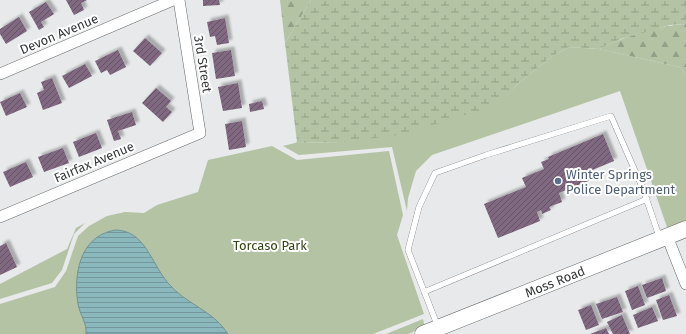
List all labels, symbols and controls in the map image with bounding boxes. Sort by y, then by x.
street label: Devon Avenue [18,11,100,57]
street label: 3rd Street [191,34,215,94]
street label: Fairfax Avenue [52,138,136,186]
place label: Winter Springs Police Department [566,167,675,197]
marker: Winter Springs Police Department [553,176,563,186]
park label: Torcaso Park [233,238,307,253]
street label: Moss Road [523,263,587,300]

